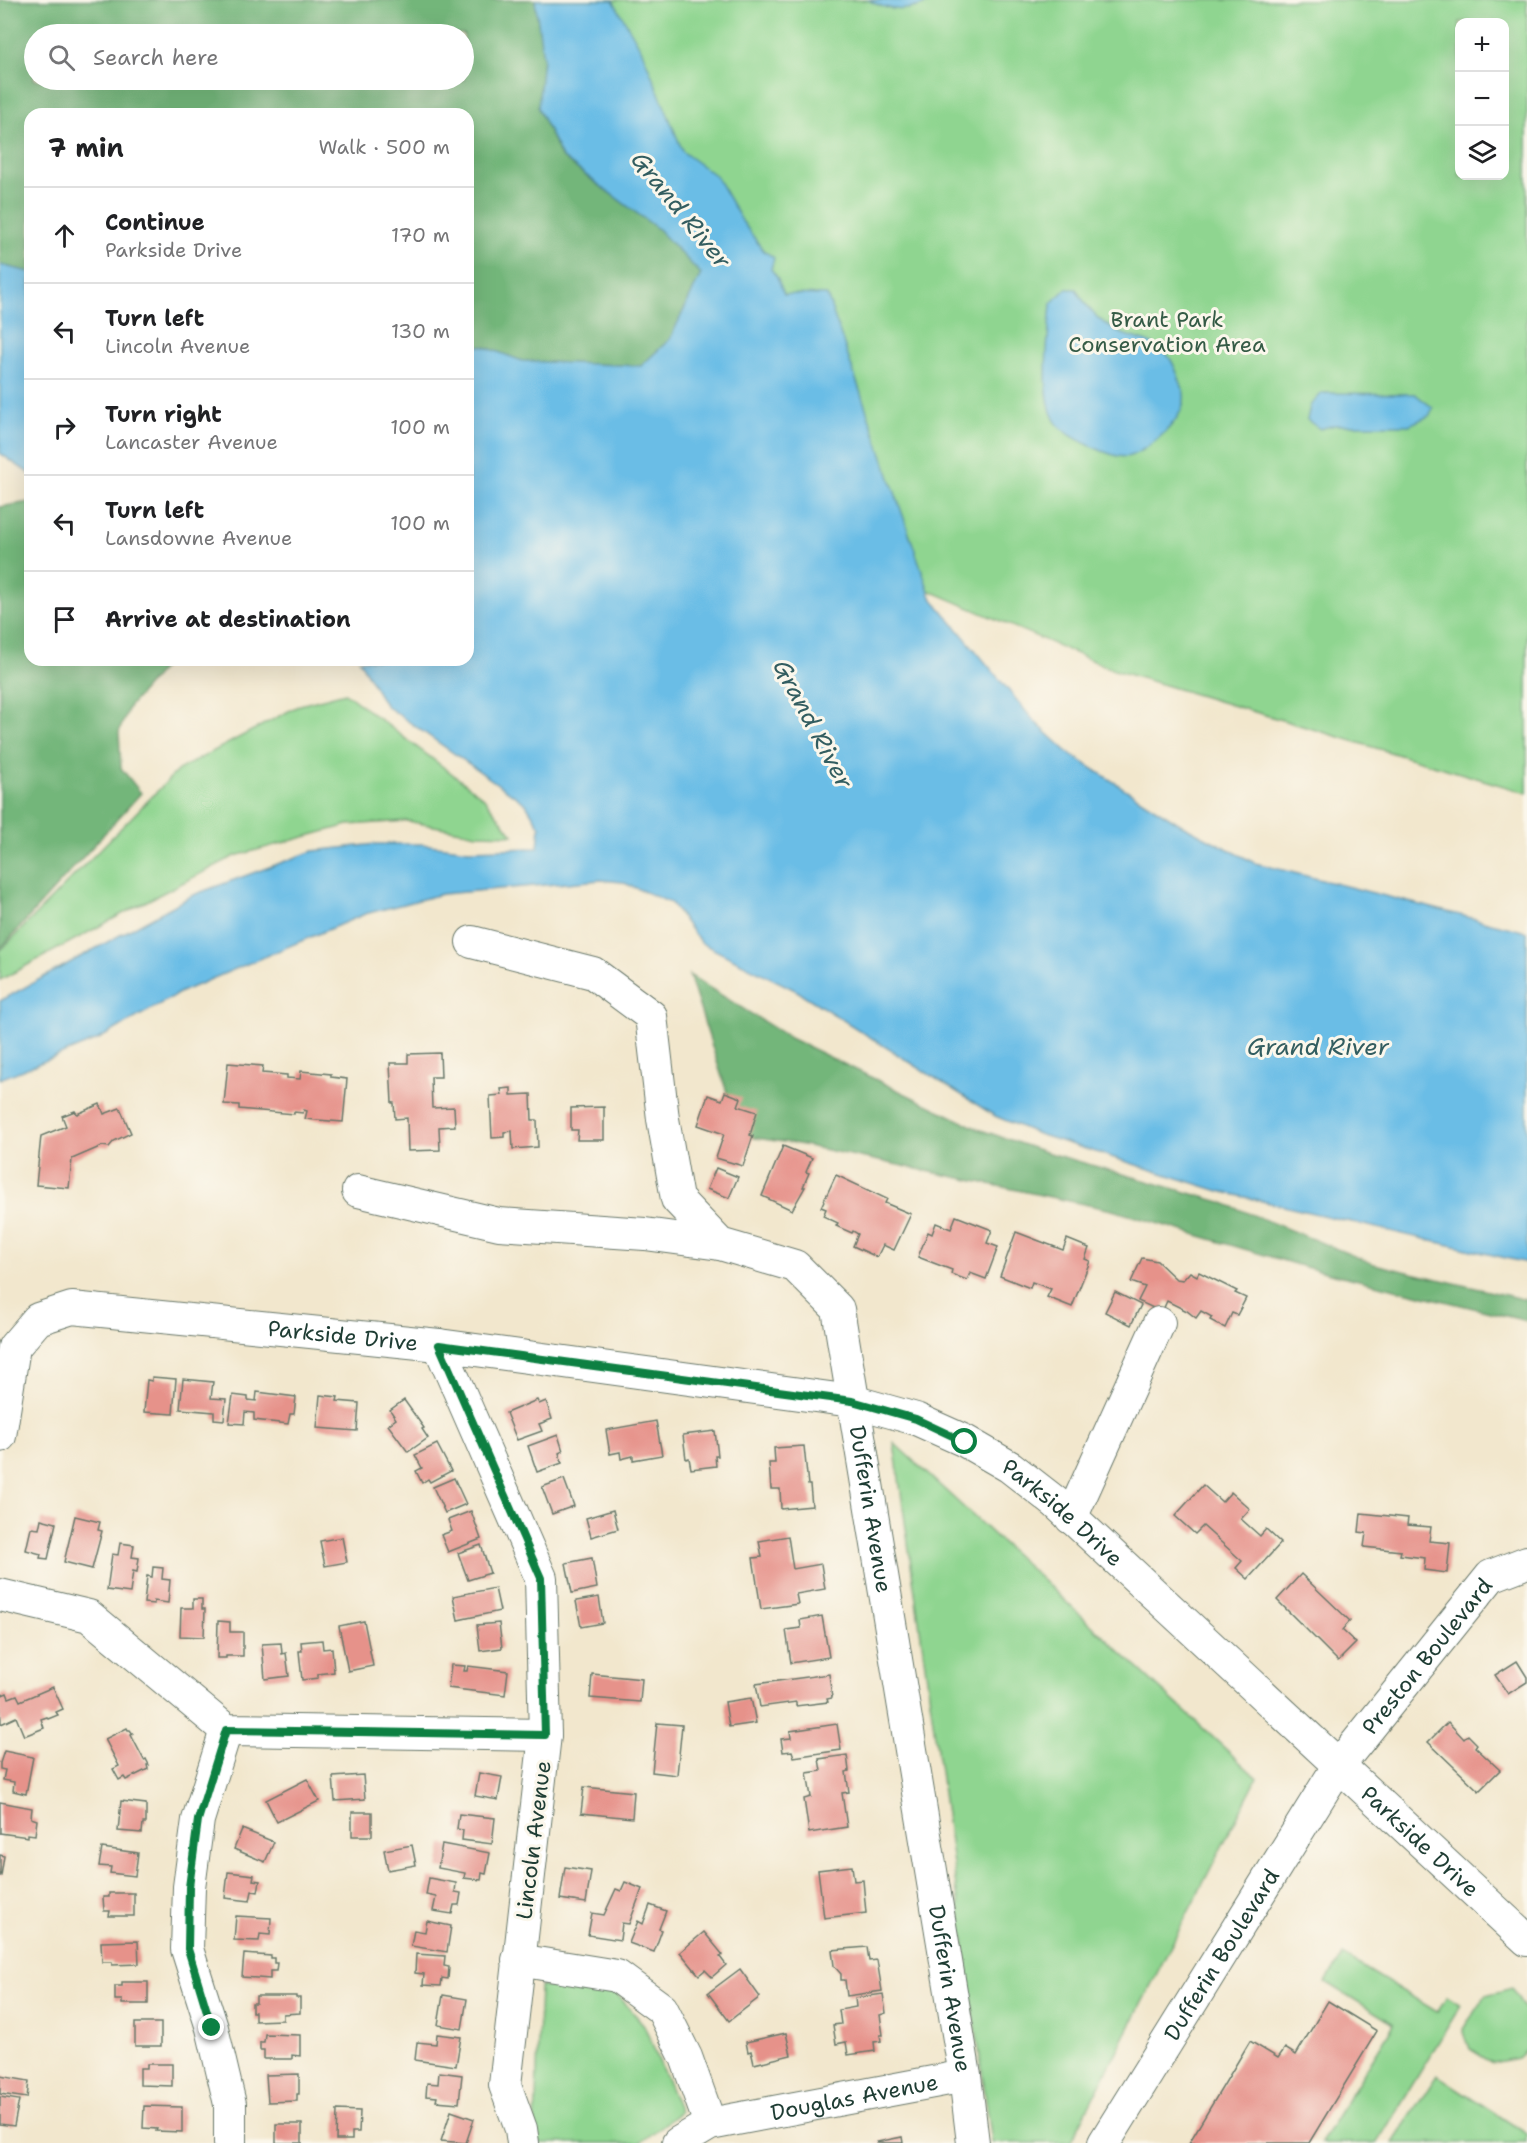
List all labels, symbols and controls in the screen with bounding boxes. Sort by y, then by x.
map controls [1455,18,1509,180]
button: + [1455,18,1509,72]
search box [24,24,474,90]
icon: search [45,41,78,74]
text: Search here [93,43,219,72]
button: − [1455,72,1509,126]
button: layers [1455,126,1509,180]
text: 7 min [48,130,124,165]
text: Walk · 500 m [318,134,450,160]
water label: Grand River [624,145,739,276]
text: Continue [105,208,205,237]
icon: ahead [48,219,81,252]
text: 170 m [391,222,450,248]
text: Parkside Drive [105,237,242,263]
text: Turn left [105,304,204,333]
park label: Brant Park Conservation Area [1068,305,1266,359]
icon: left [48,315,81,348]
text: 130 m [391,318,450,344]
text: Lincoln Avenue [105,333,250,359]
text: Turn right [105,400,222,429]
icon: right [48,411,81,444]
text: 100 m [390,414,450,440]
text: Lancaster Avenue [105,429,278,455]
text: Turn left [105,496,204,525]
icon: left [48,507,81,540]
text: 100 m [390,510,450,536]
text: Lansdowne Avenue [105,525,292,551]
icon: arrive [48,603,81,636]
text: Arrive at destination [105,605,351,634]
water label: Grand River [766,654,861,795]
water label: Grand River [1247,1031,1390,1063]
street label: Parkside Drive [266,1314,419,1358]
street label: Dufferin Avenue [843,1423,899,1595]
route start [951,1428,977,1454]
street label: Parkside Drive [997,1452,1129,1573]
street label: Preston Boulevard [1355,1572,1499,1741]
street label: Lincoln Avenue [509,1759,558,1921]
street label: Parkside Drive [1355,1779,1485,1903]
street label: Dufferin Boulevard [1157,1863,1286,2046]
street label: Dufferin Avenue [922,1903,978,2074]
route end [198,2014,224,2040]
street label: Douglas Avenue [768,2067,941,2127]

